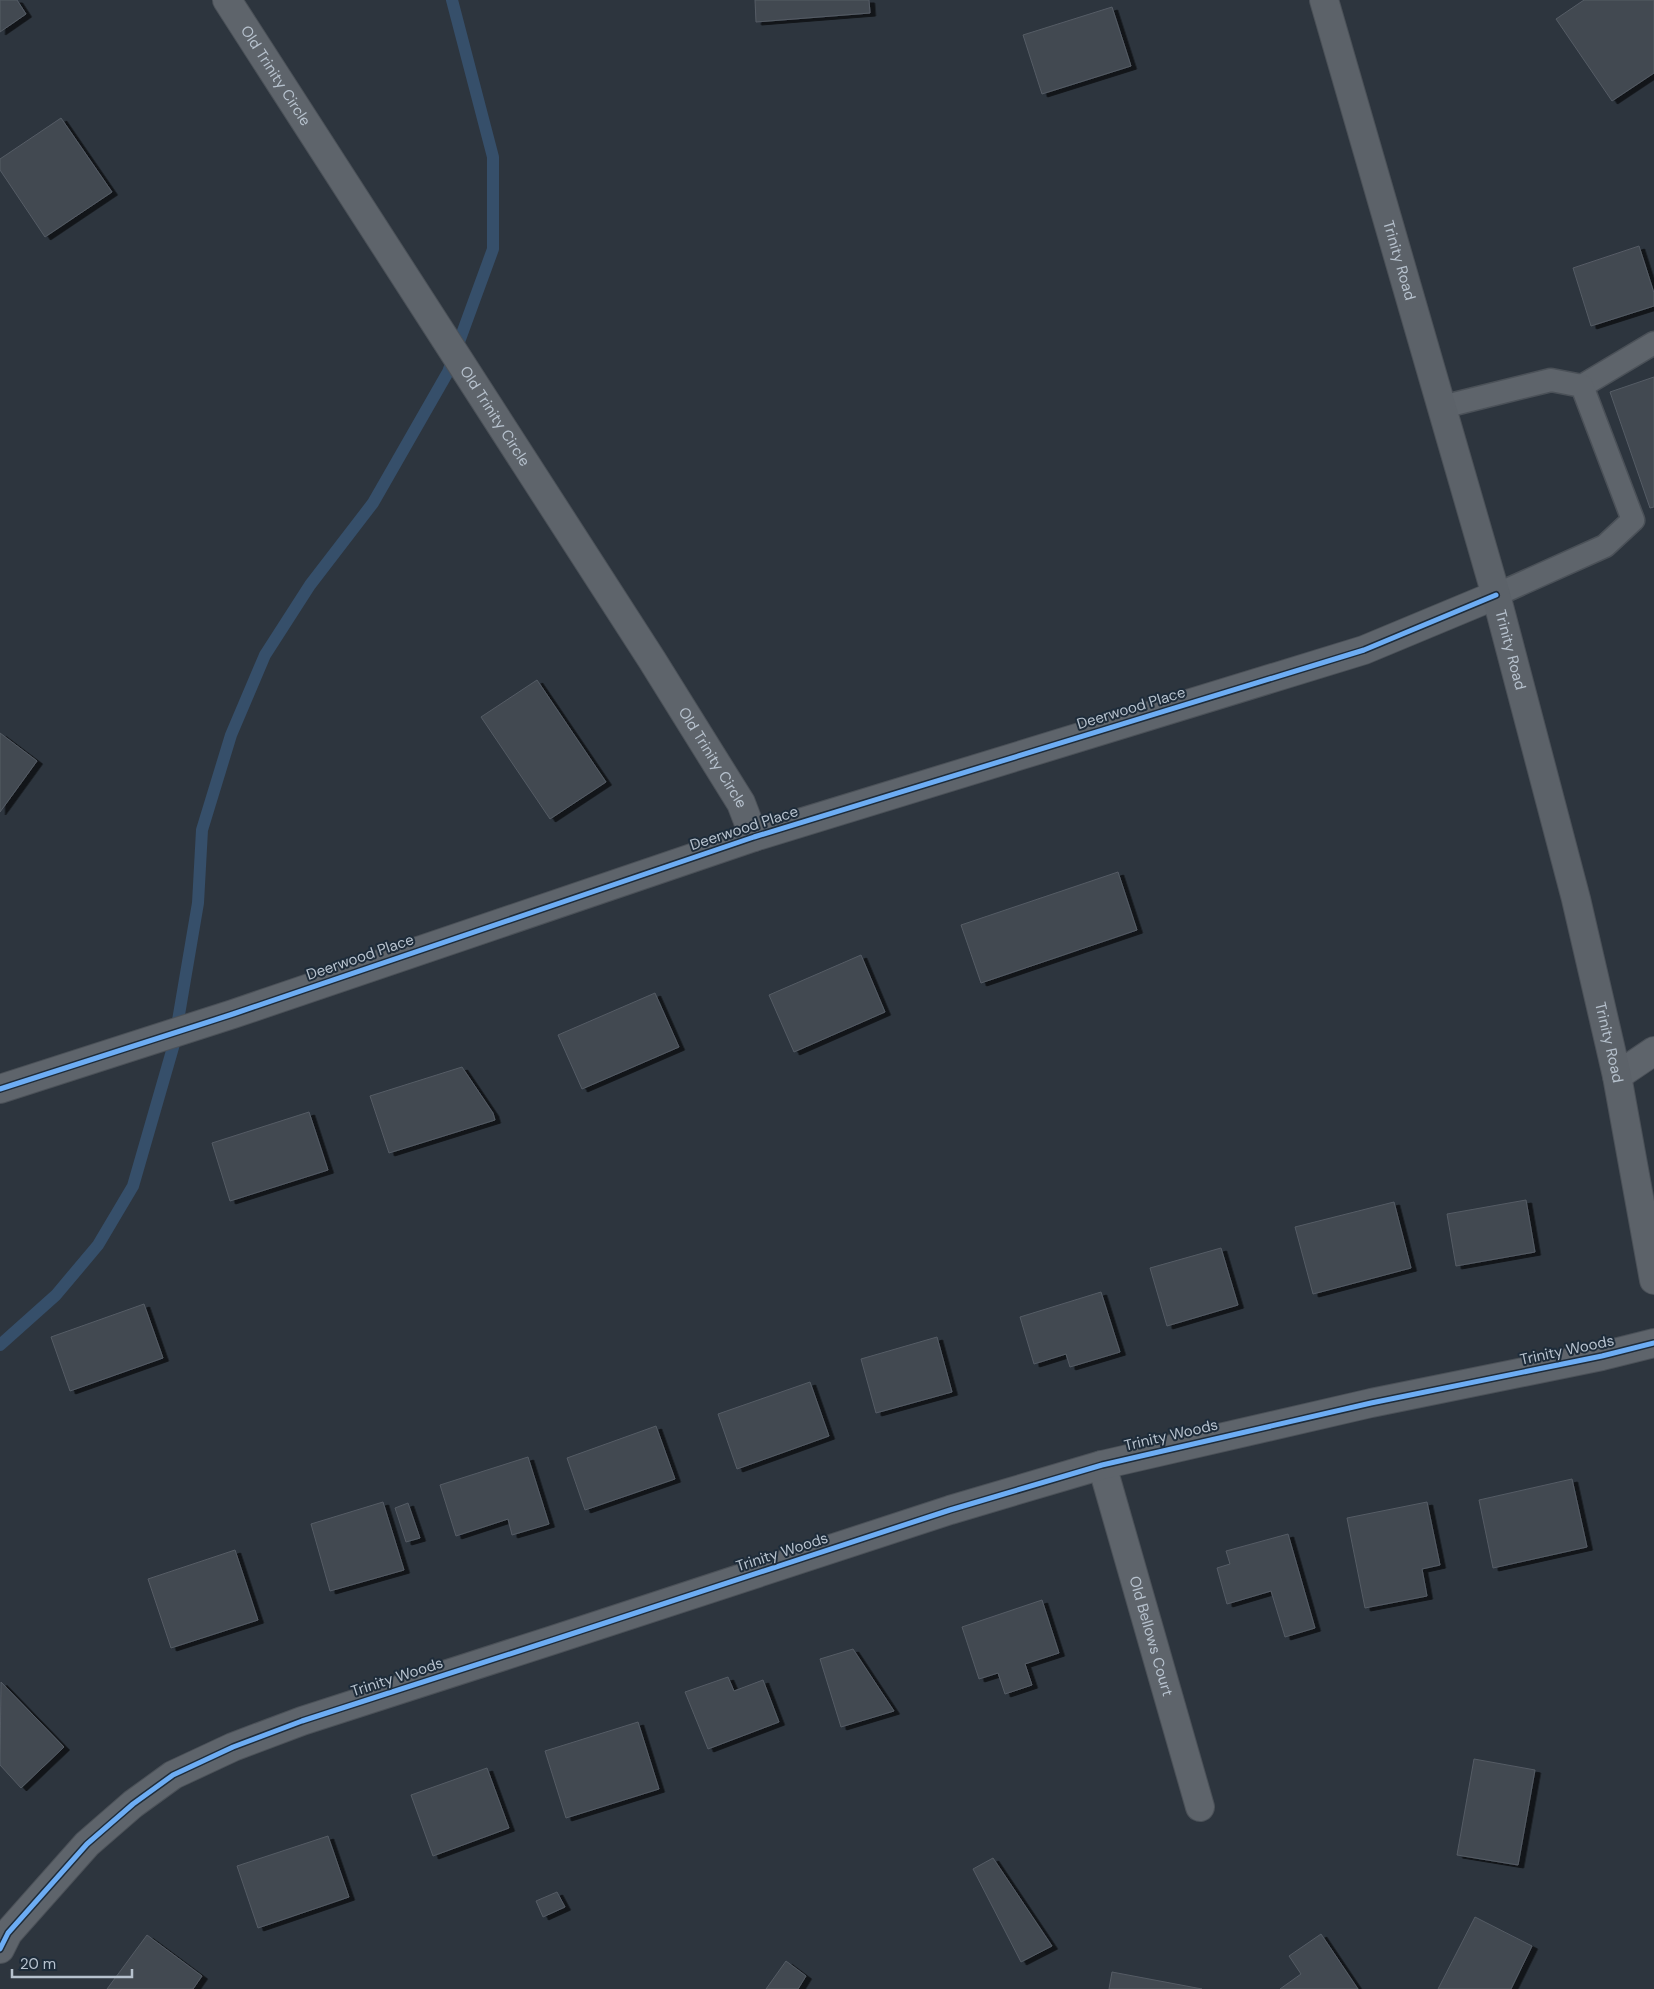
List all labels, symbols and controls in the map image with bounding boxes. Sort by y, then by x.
street label: Old Trinity Circle [236,22,315,130]
street label: Trinity Road [1378,218,1420,303]
street label: Old Trinity Circle [455,362,535,470]
street label: Trinity Road [1490,608,1531,692]
street label: Deerwood Place [1074,682,1188,734]
street label: Old Trinity Circle [674,703,752,811]
street label: Deerwood Place [687,801,801,855]
street label: Deerwood Place [304,929,416,985]
street label: Trinity Road [1590,1000,1628,1084]
street label: Trinity Woods [1518,1330,1616,1370]
street label: Trinity Woods [1122,1415,1220,1455]
street label: Trinity Woods [733,1528,831,1576]
street label: Old Bellows Court [1124,1574,1178,1699]
street label: Trinity Woods [348,1653,446,1701]
scale bar [12,1946,132,1978]
text: 20 m [20,1954,56,1974]

